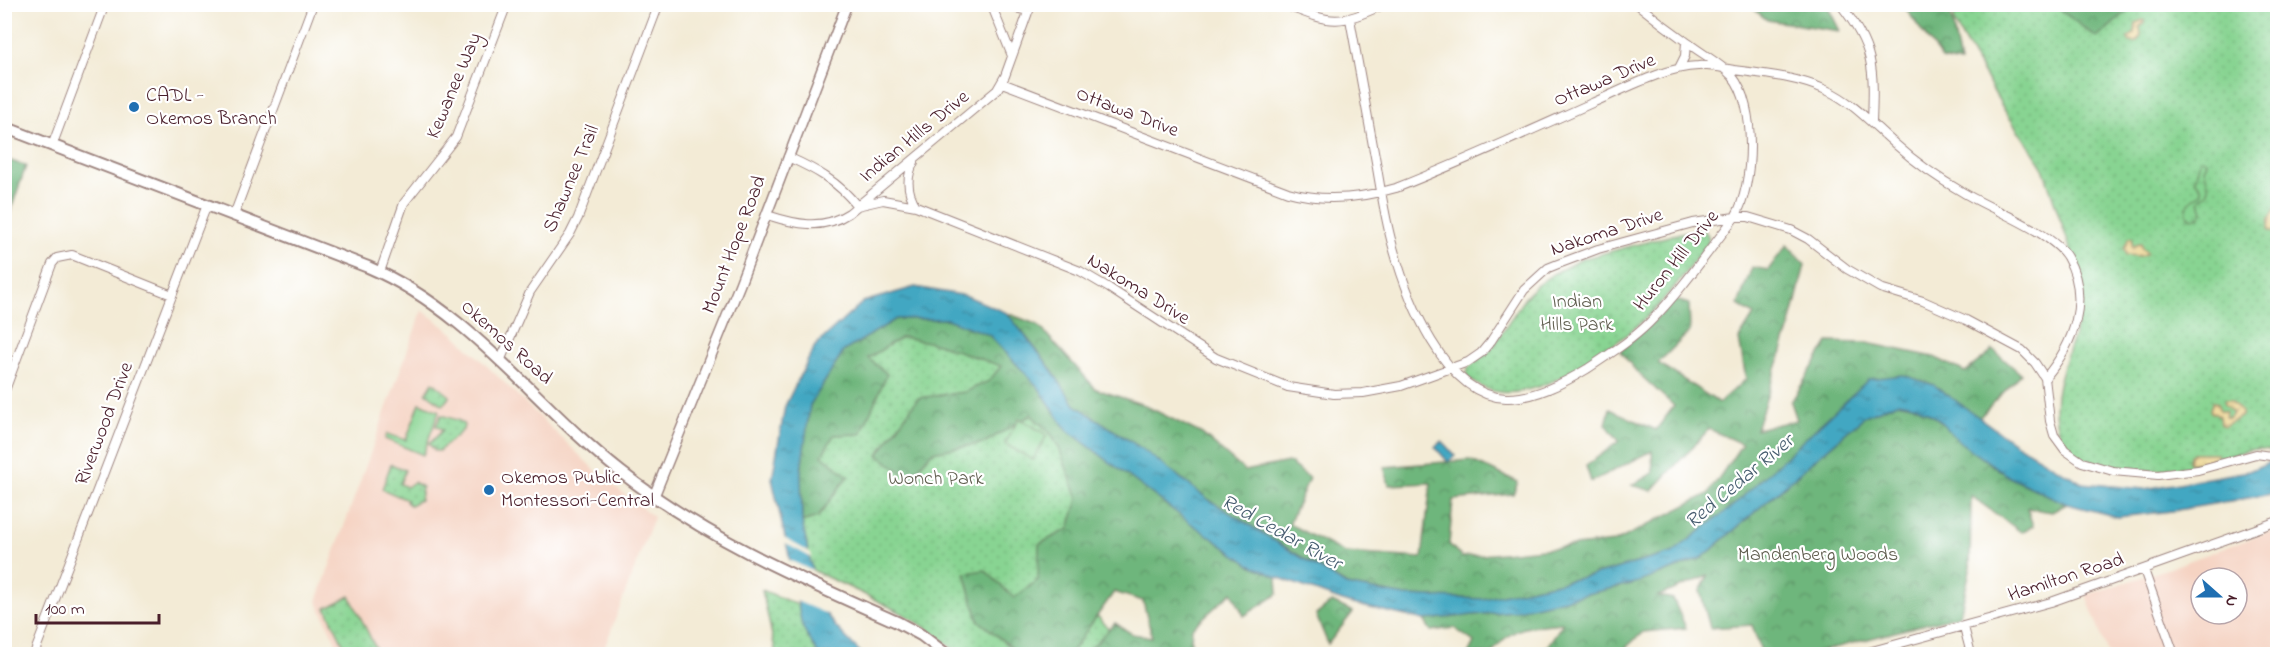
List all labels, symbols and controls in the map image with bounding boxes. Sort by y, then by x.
street label: Kewanee Way [420,28,490,144]
street label: Ottawa Drive [1550,47,1660,115]
street label: Ottawa Drive [1071,80,1183,146]
place label: CADL - Okemos Branch [146,82,277,134]
street label: Indian Hills Drive [854,84,976,190]
marker: CADL - Okemos Branch [127,100,141,114]
street label: Shawnee Trail [536,121,608,237]
street label: Mount Hope Road [695,172,775,318]
street label: Nakoma Drive [1547,201,1667,265]
street label: Huron Hill Drive [1627,204,1727,318]
street label: Nakoma Drive [1081,247,1195,333]
park label: Indian Hills Park [1540,288,1614,340]
street label: Okemos Road [453,294,559,392]
street label: Riverwood Drive [68,358,142,490]
water label: Red Cedar River [1679,426,1803,537]
place label: Okemos Public Montessori-Central [501,464,654,516]
park label: Wonch Park [888,465,984,494]
marker: Okemos Public Montessori-Central [482,483,496,497]
water label: Red Cedar River [1215,487,1349,580]
park label: Mandenberg Woods [1738,541,1898,571]
street label: Hamilton Road [2004,546,2128,610]
north arrow [2189,566,2249,626]
scale bar [36,587,159,625]
text: N [2218,591,2244,610]
text: 100 m [45,597,85,623]

